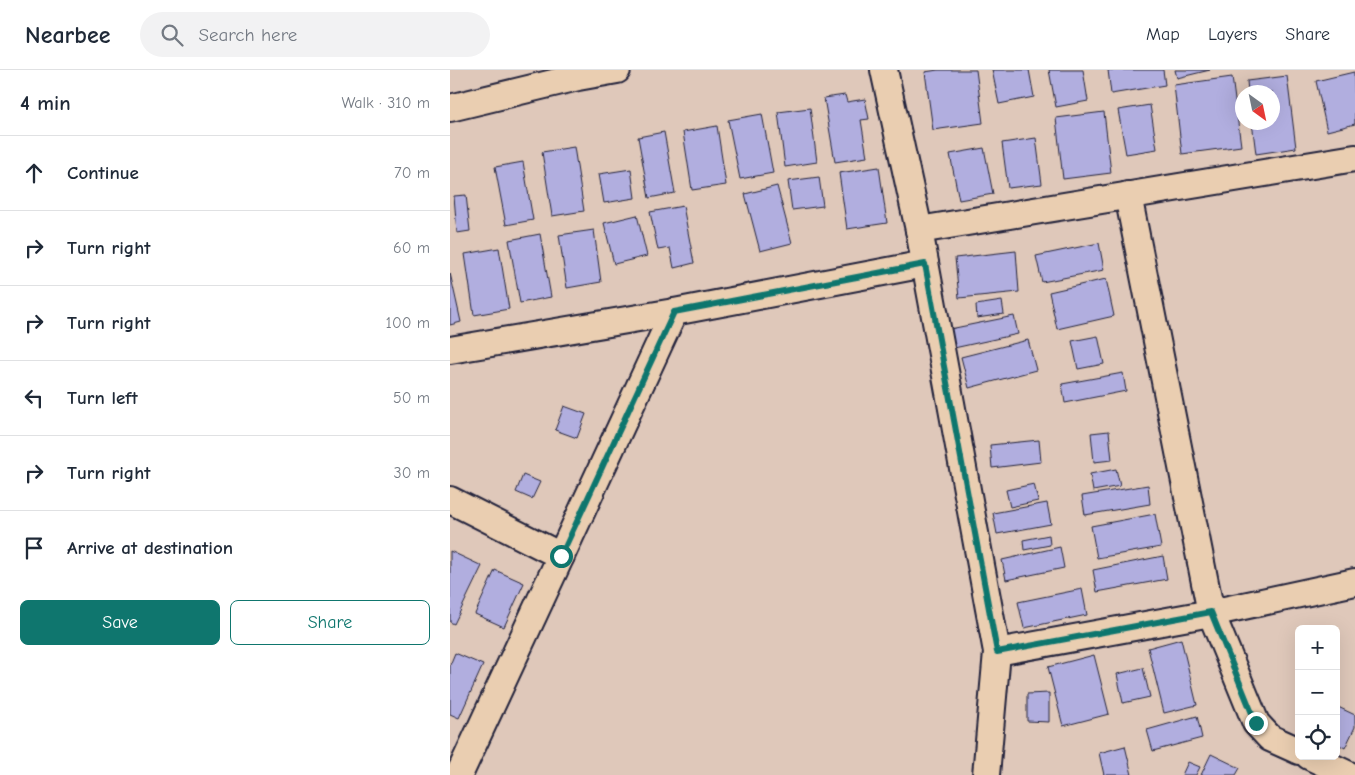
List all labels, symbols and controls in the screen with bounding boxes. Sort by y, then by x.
search box [140,12,490,57]
text: Nearbee [25,21,110,49]
icon: search [158,21,186,49]
text: Search here [198,24,297,46]
text: Map [1146,24,1180,45]
text: Layers [1208,24,1257,45]
text: Share [1285,24,1330,45]
north arrow [1235,85,1280,130]
text: 4 min [20,91,71,115]
text: Walk · 310 m [341,94,430,112]
icon: ahead [20,159,48,187]
text: Continue [67,162,139,184]
text: 70 m [394,164,430,182]
icon: right [20,234,48,262]
text: Turn right [67,237,151,259]
text: 60 m [393,239,430,257]
icon: right [20,309,48,337]
text: Turn right [67,312,151,334]
text: 100 m [386,314,430,332]
icon: left [20,384,48,412]
text: Turn left [67,387,138,409]
text: 50 m [393,389,430,407]
icon: right [20,459,48,487]
text: Turn right [67,462,151,484]
text: 30 m [394,464,430,482]
icon: arrive [20,534,48,562]
text: Arrive at destination [67,537,233,559]
route start [550,545,573,568]
button: Save [20,600,220,645]
button: Share [230,600,430,645]
map controls [1295,625,1340,760]
button: + [1295,625,1340,670]
button: − [1295,670,1340,715]
route end [1245,712,1268,735]
button: locate [1295,715,1340,760]

